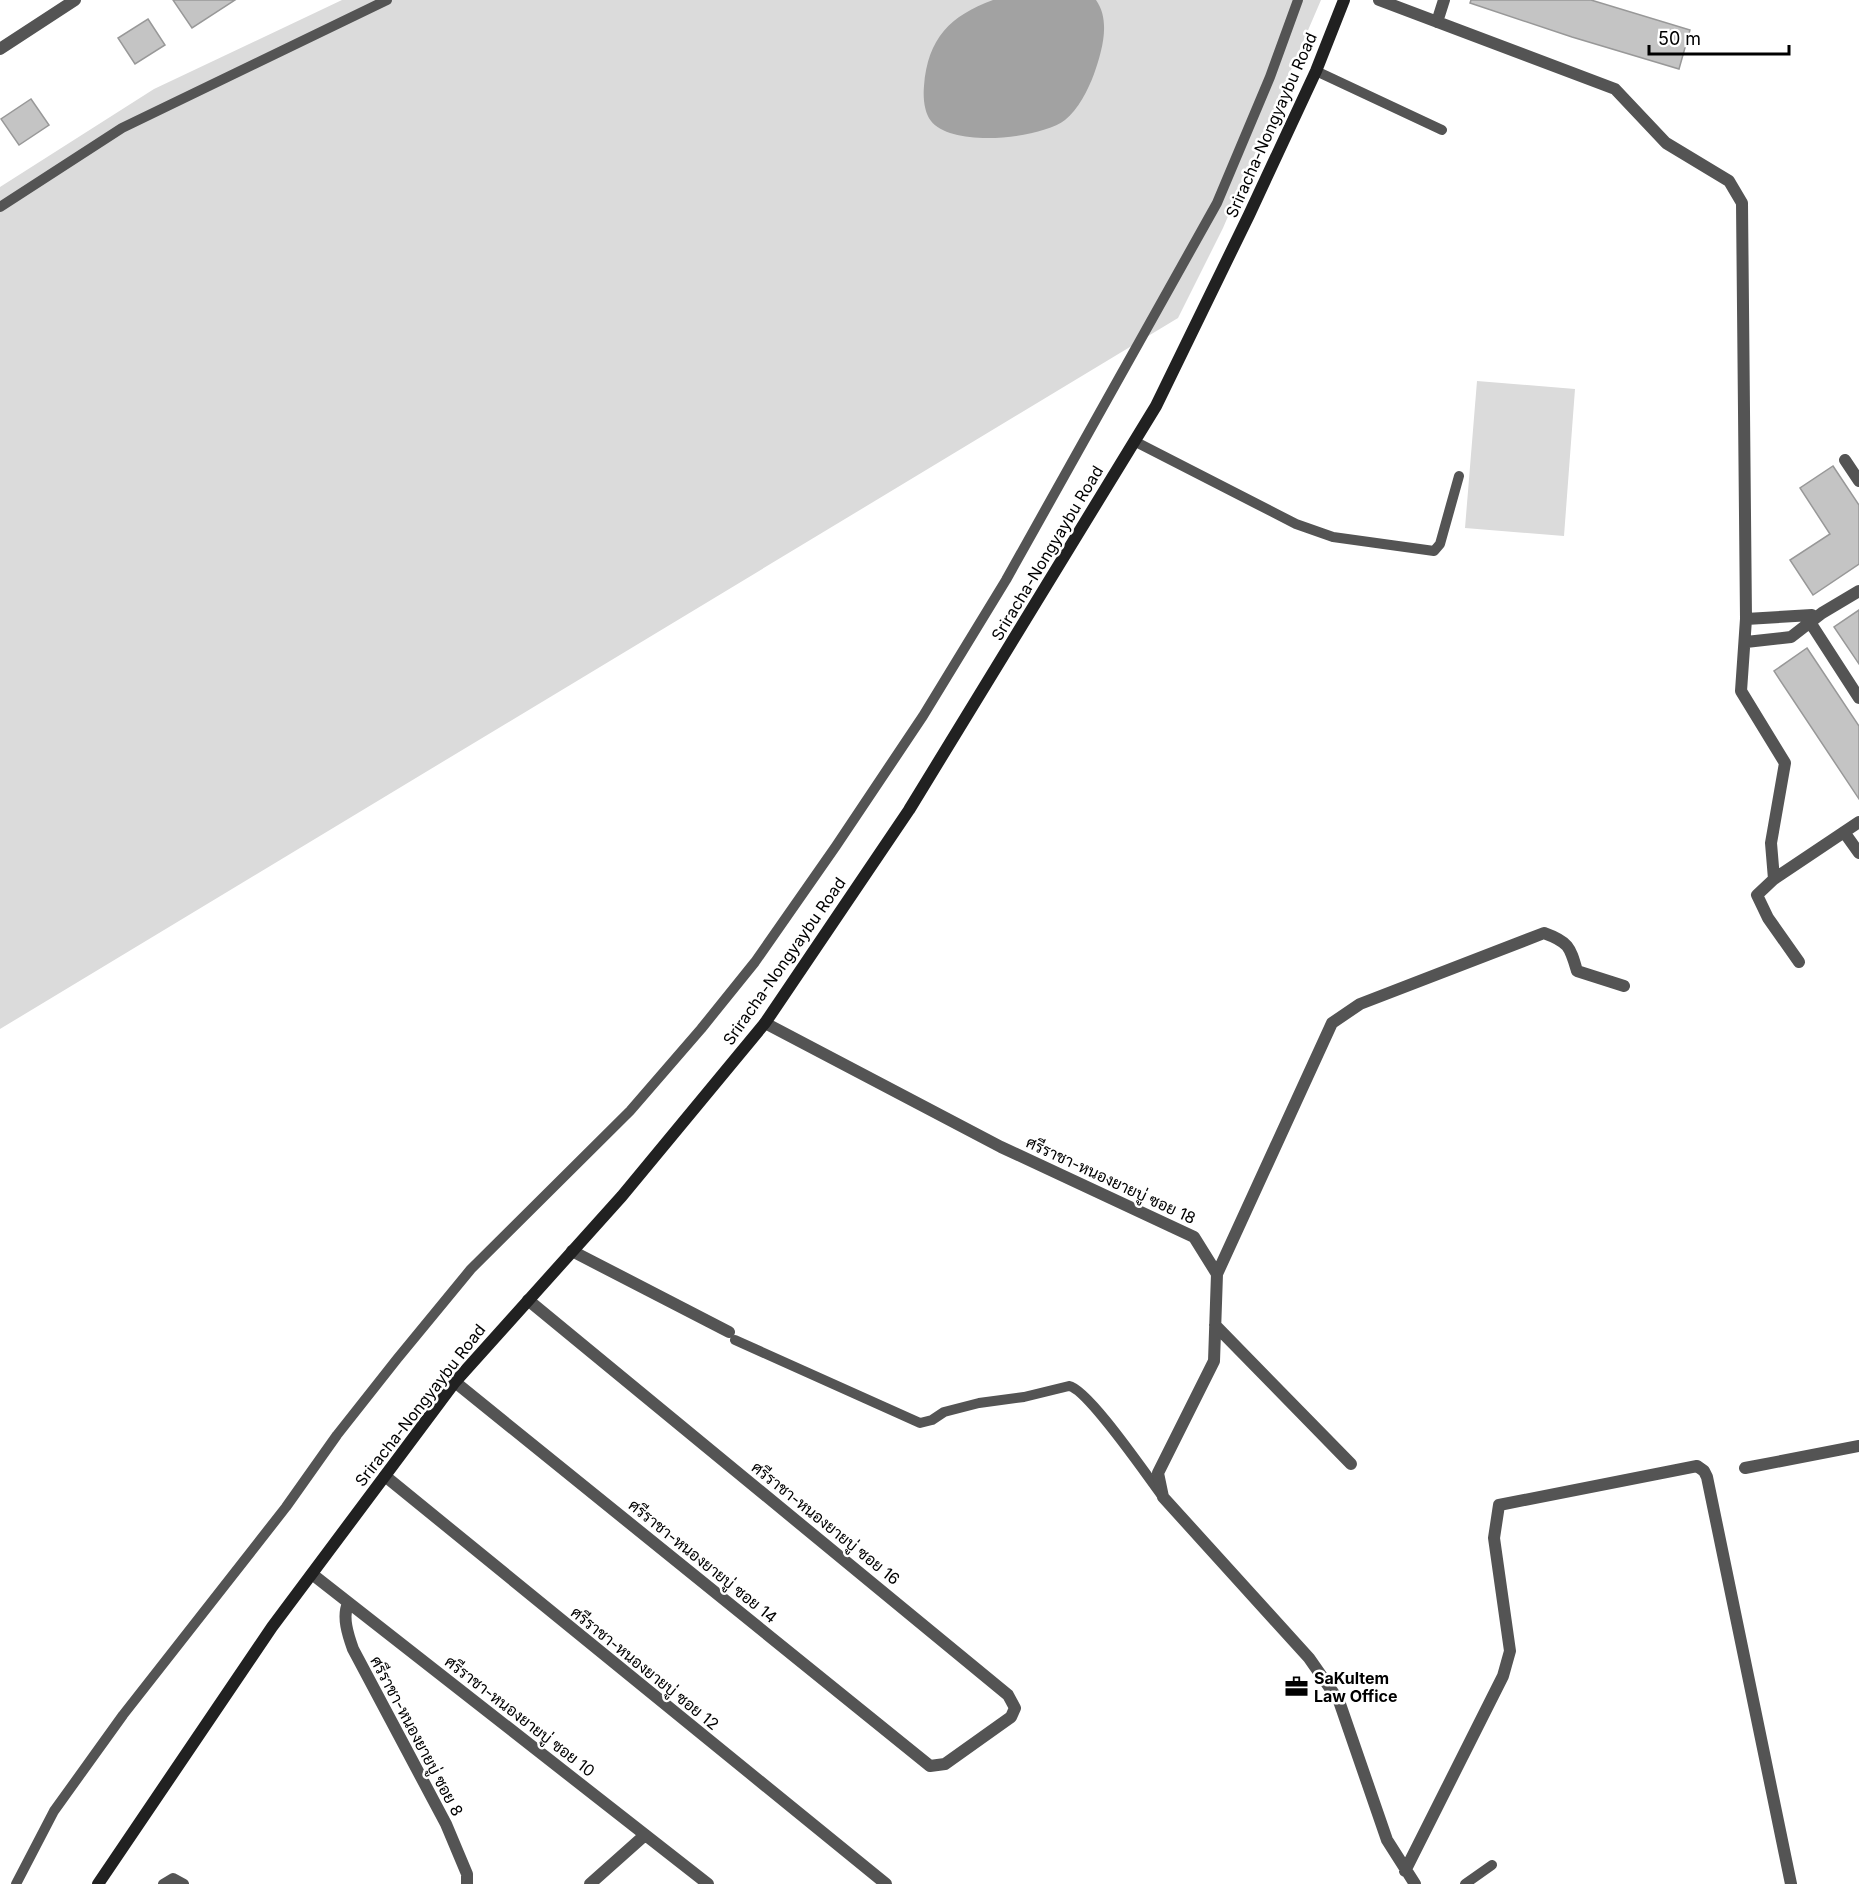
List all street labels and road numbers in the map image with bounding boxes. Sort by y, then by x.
street label: Sriracha-Nongyaybu Road [1221,29,1321,221]
street label: Sriracha-Nongyaybu Road [987,462,1107,644]
street label: Sriracha-Nongyaybu Road [718,873,850,1049]
street label: ศรีราชา-หนองยายบู่ ซอย 18 [1022,1131,1199,1230]
street label: Sriracha-Nongyaybu Road [350,1320,490,1490]
street label: ศรีราชา-หนองยายบู่ ซอย 16 [747,1456,905,1591]
street label: ศรีราชา-หนองยายบู่ ซอย 14 [623,1494,782,1629]
street label: ศรีราชา-หนองยายบู่ ซอย 12 [566,1601,724,1735]
street label: ศรีราชา-หนองยายบู่ ซอย 10 [440,1650,600,1782]
street label: ศรีราชา-หนองยายบู่ ซอย 8 [365,1652,469,1820]

